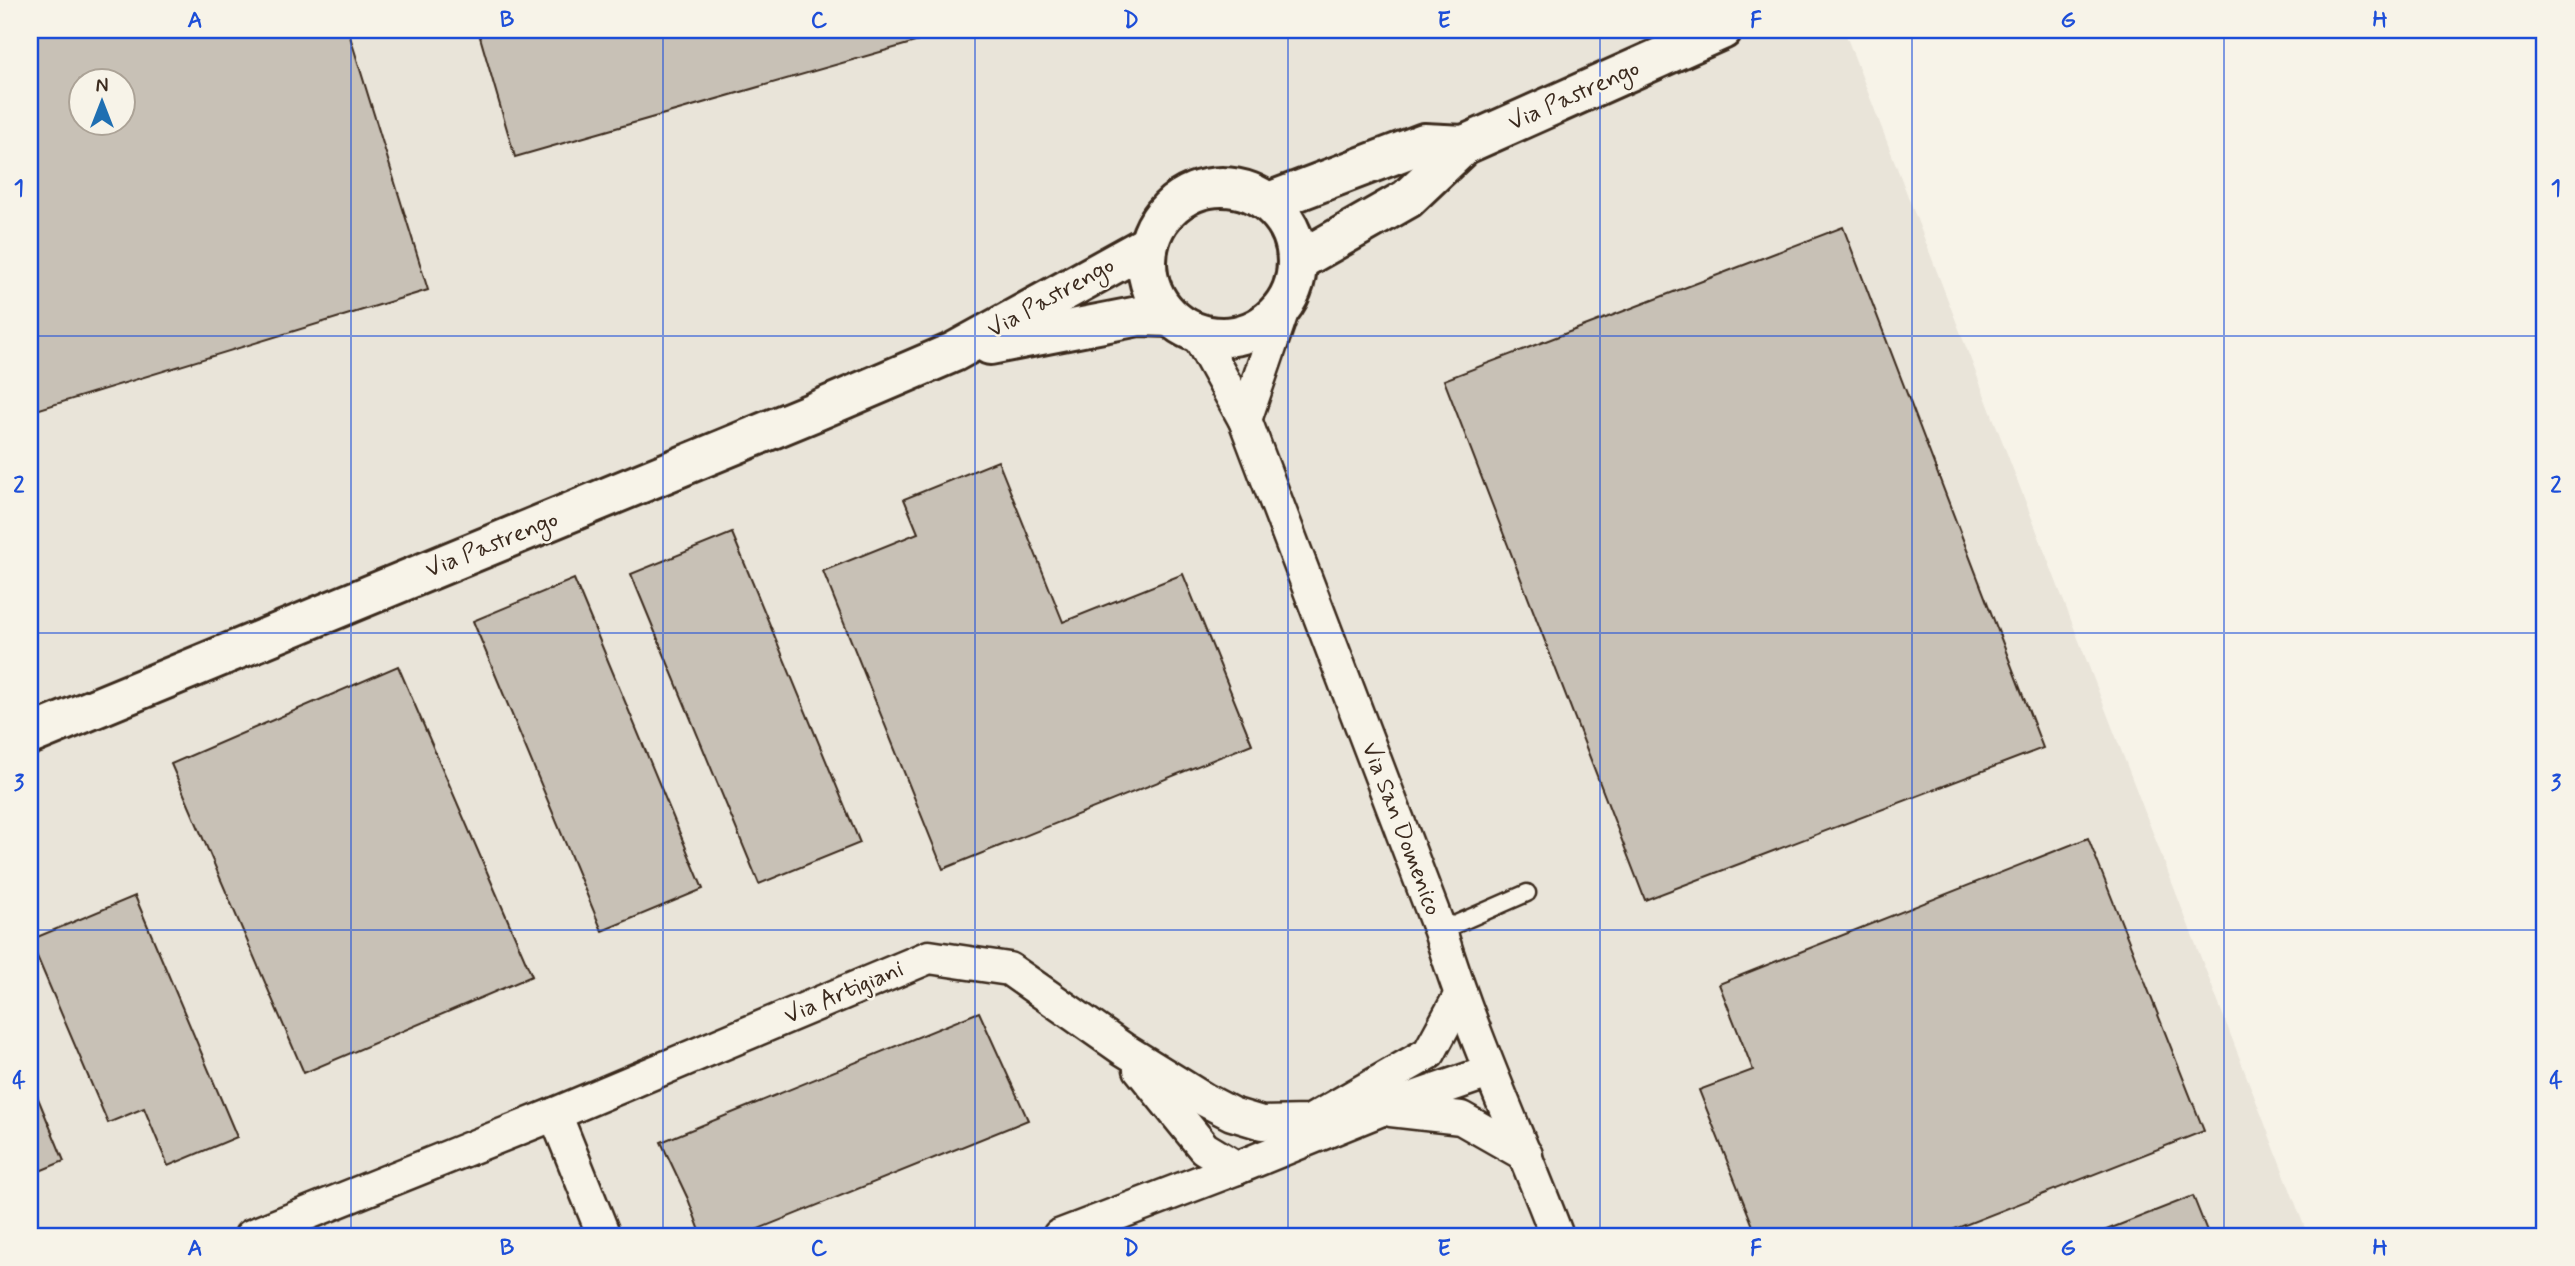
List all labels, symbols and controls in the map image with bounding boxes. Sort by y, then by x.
text: A [187,6,203,36]
text: B [500,6,515,36]
text: C [811,6,828,36]
text: D [1123,6,1139,36]
text: E [1437,6,1451,36]
text: F [1750,6,1762,36]
text: G [2060,6,2076,36]
text: H [2372,6,2388,36]
street label: Via Pastrengo [1503,53,1645,141]
north arrow [66,66,136,136]
text: N [96,74,108,99]
text: 1 [14,174,24,204]
text: 1 [2551,174,2561,204]
street label: Via Pastrengo [982,250,1121,347]
text: 2 [13,471,25,501]
text: 2 [2550,471,2562,501]
street label: Via Pastrengo [421,504,564,588]
street label: Via San Domenico [1354,738,1448,920]
text: 3 [14,769,25,799]
text: 3 [2551,769,2562,799]
street label: Via Artigiani [780,954,908,1032]
text: 4 [12,1066,26,1096]
text: 4 [2549,1066,2563,1096]
text: A [187,1234,203,1264]
text: B [500,1234,515,1264]
text: C [811,1234,828,1264]
text: D [1123,1234,1139,1264]
text: E [1437,1234,1451,1264]
text: F [1750,1234,1762,1264]
text: G [2060,1234,2076,1264]
text: H [2372,1234,2388,1264]

